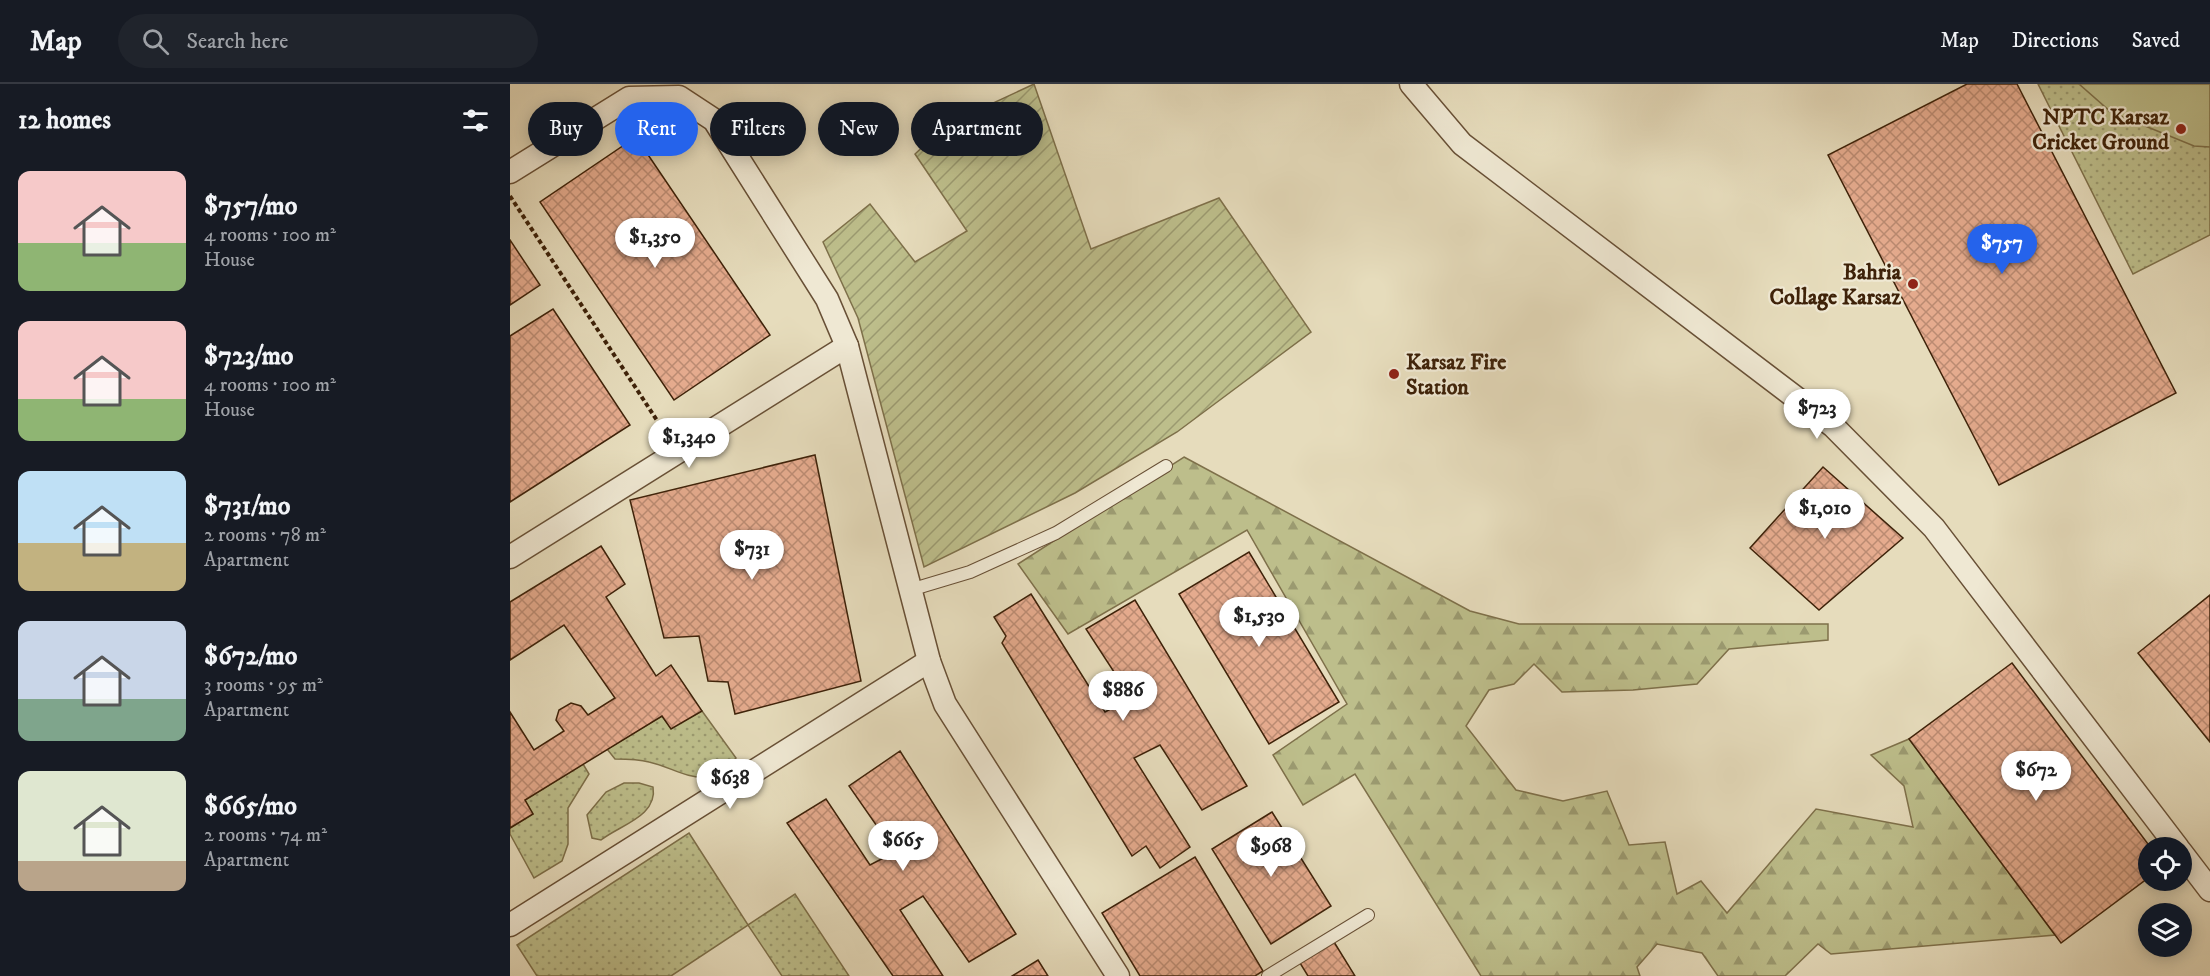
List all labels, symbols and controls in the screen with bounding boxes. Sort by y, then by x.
search box [118,14,538,68]
text: Map [30,24,82,59]
icon: search [139,25,172,58]
text: Search here [187,28,288,55]
text: Map [1940,28,1979,54]
text: Directions [2012,28,2099,54]
text: Saved [2132,28,2180,54]
chip: Buy [528,102,603,156]
chip: Rent [615,102,698,156]
chip: Filters [710,102,806,156]
chip: New [818,102,899,156]
chip: Apartment [911,102,1043,156]
text: 12 homes [18,104,111,137]
icon: filters [459,104,492,137]
place label: NPTC Karsaz Cricket Ground [2032,104,2170,156]
marker: NPTC Karsaz Cricket Ground [2174,122,2188,136]
text: $757/mo [204,190,297,223]
icon: home [66,195,138,267]
pin: $1,350 [606,218,704,269]
text: 4 rooms · 100 m² [204,223,336,248]
pin: $757 [1966,224,2038,275]
text: $1,350 [629,225,681,250]
text: $757 [1981,231,2023,256]
text: House [204,248,255,273]
place label: Bahria Collage Karsaz [1769,259,1902,311]
marker: Bahria Collage Karsaz [1906,277,1920,291]
text: $723/mo [204,340,294,373]
icon: home [66,345,138,417]
place label: Karsaz Fire Station [1406,349,1506,401]
marker: Karsaz Fire Station [1387,367,1401,381]
text: 4 rooms · 100 m² [204,373,336,398]
pin: $723 [1781,389,1853,440]
text: $723 [1798,396,1836,421]
text: House [204,398,255,423]
pin: $1,340 [640,418,738,469]
text: $1,340 [662,425,716,450]
pin: $1,010 [1776,489,1874,540]
text: $731/mo [204,490,290,523]
icon: home [66,495,138,567]
text: $1,010 [1799,496,1851,521]
text: 2 rooms · 78 m² [204,523,326,548]
pin: $731 [716,530,788,581]
text: $731 [734,537,770,562]
text: Apartment [204,548,289,573]
pin: $1,530 [1210,597,1308,648]
text: $1,530 [1233,604,1285,629]
text: $672/mo [204,640,297,673]
icon: home [66,645,138,717]
pin: $886 [1087,671,1159,722]
text: 3 rooms · 95 m² [204,673,323,698]
text: $886 [1102,678,1144,703]
text: Apartment [204,698,289,723]
pin: $672 [2000,751,2072,802]
text: $672 [2015,758,2057,783]
pin: $638 [694,759,766,810]
text: $638 [711,766,749,791]
text: $665/mo [204,790,297,823]
icon: home [66,795,138,867]
pin: $665 [867,821,939,872]
text: 2 rooms · 74 m² [204,823,327,848]
pin: $968 [1235,827,1307,878]
text: $665 [882,828,924,853]
text: $968 [1250,834,1292,859]
map controls [2138,837,2192,957]
button: locate [2138,837,2192,891]
text: Apartment [204,848,289,873]
button: layers [2138,903,2192,957]

